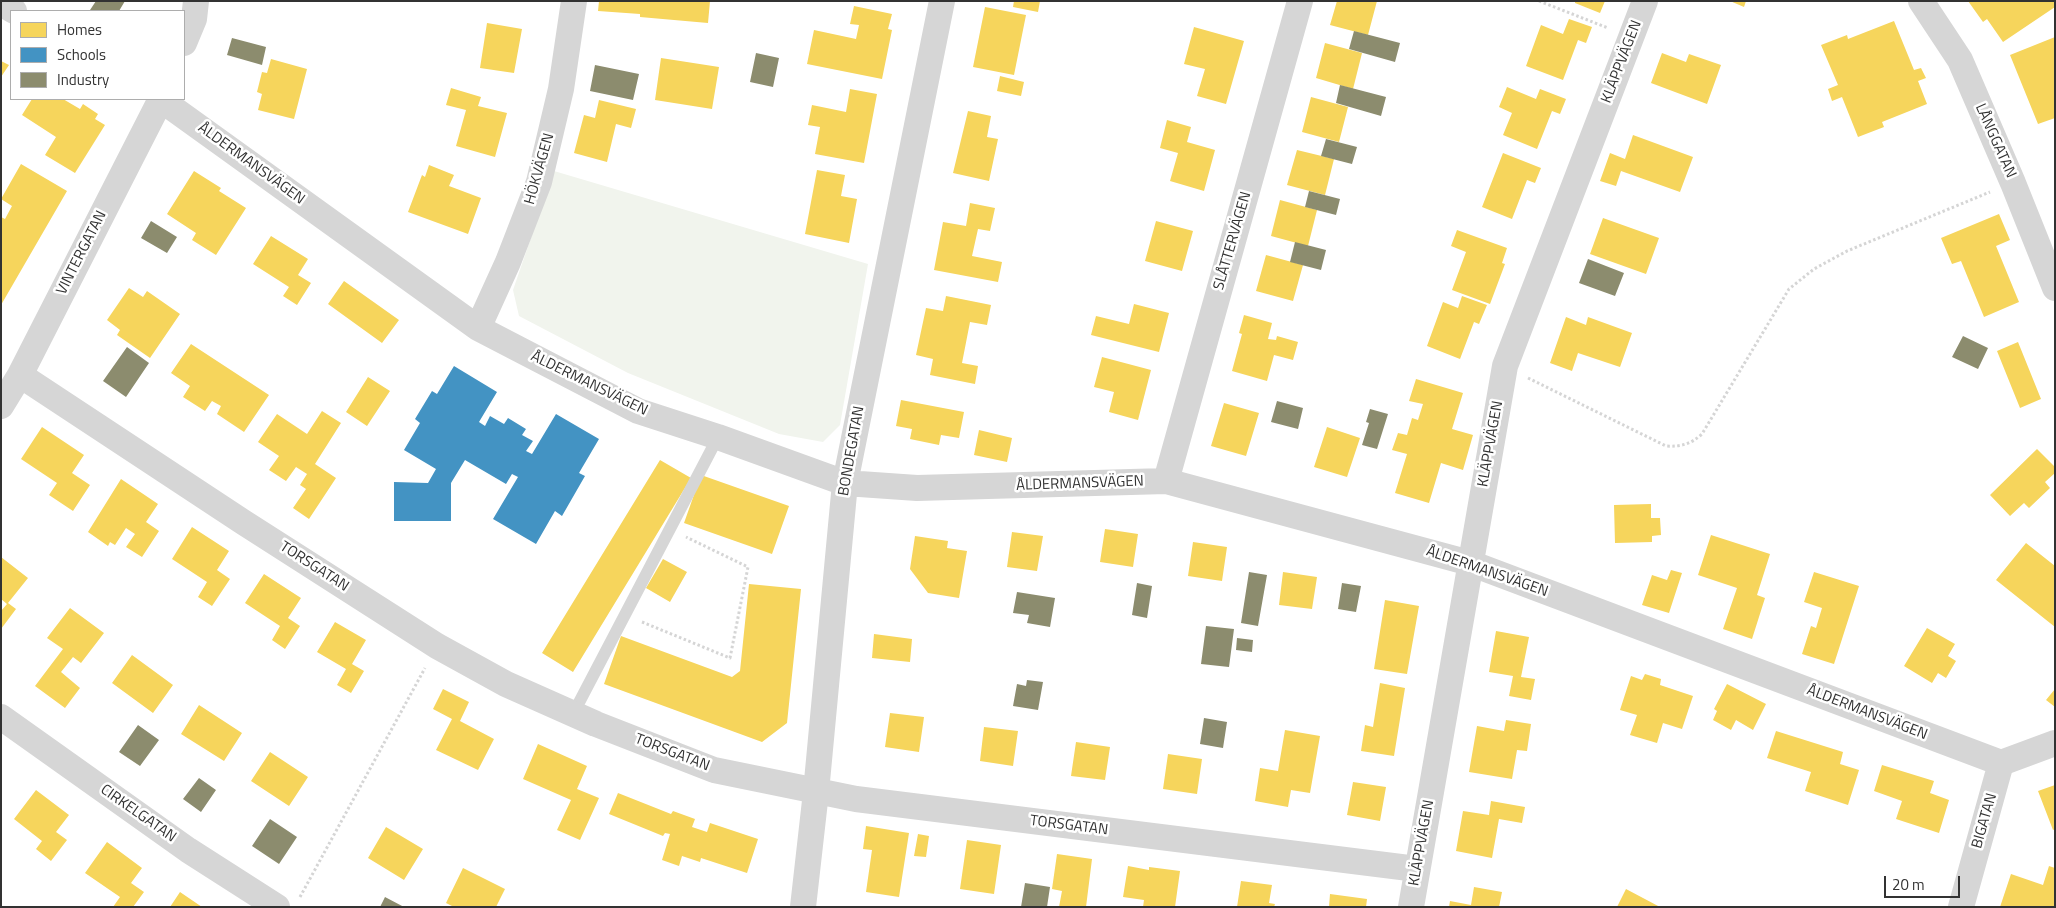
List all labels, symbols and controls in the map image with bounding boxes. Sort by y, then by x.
legend [10,10,185,100]
text: Homes [57,18,102,41]
street label: KLÄPPVÄGEN [1598,18,1646,106]
text: Schools [57,43,106,66]
text: Industry [57,68,109,91]
street label: LÅNGGATAN [1971,101,2019,181]
street label: ÅLDERMANSVÄGEN [194,119,308,209]
street label: HÖKVÄGEN [521,131,559,207]
street label: SLÅTTERVÄGEN [1210,190,1256,292]
street label: VINTERGATAN [53,208,111,298]
street label: ÅLDERMANSVÄGEN [528,348,650,420]
street label: KLÄPPVÄGEN [1475,400,1507,488]
street label: BONDEGATAN [835,405,869,497]
street label: ÅLDERMANSVÄGEN [1016,473,1144,495]
street label: TORSGATAN [276,538,352,596]
street label: ÅLDERMANSVÄGEN [1424,543,1550,601]
street label: ÅLDERMANSVÄGEN [1804,682,1930,744]
street label: TORSGATAN [632,731,712,775]
street label: CIRKELGATAN [97,781,179,847]
street label: BIGATAN [1969,791,2001,851]
street label: KLÄPPVÄGEN [1406,799,1438,887]
street label: TORSGATAN [1029,812,1109,840]
scale bar [1886,866,1962,898]
text: 20 m [1892,873,1925,896]

